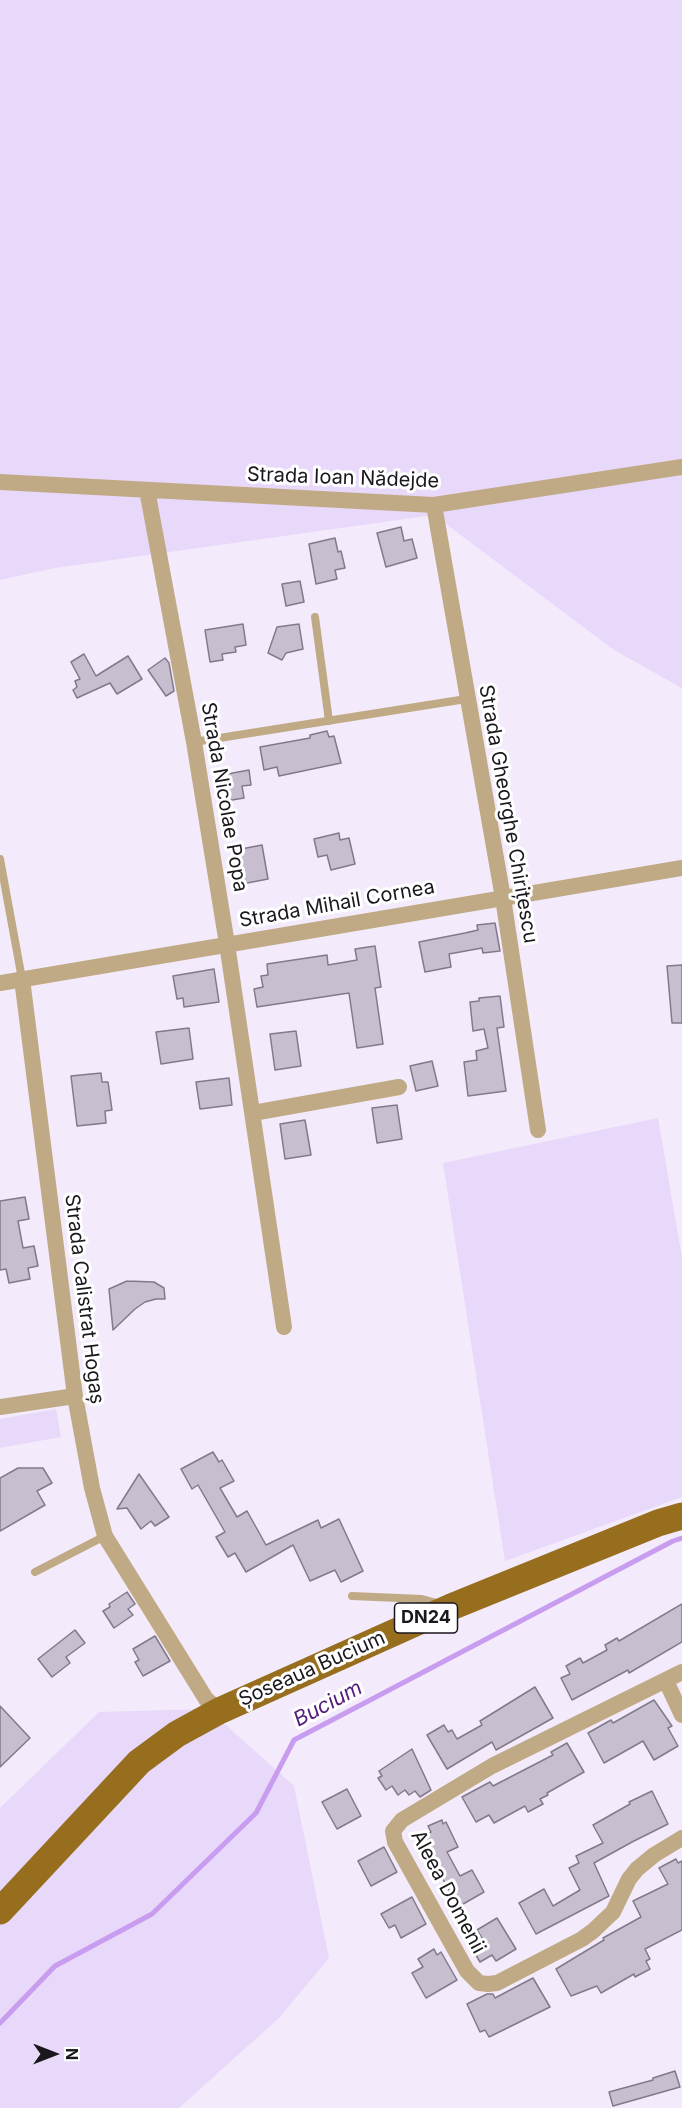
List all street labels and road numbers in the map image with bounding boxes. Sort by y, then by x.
street label: Strada Ioan Nădejde [246,463,440,493]
street label: Strada Gheorghe Chirițescu [473,683,543,945]
street label: Strada Nicolae Popa [195,700,253,894]
street label: Strada Mihail Cornea [237,875,437,933]
street label: Strada Calistrat Hogaș [59,1192,109,1406]
road number: DN24 [394,1603,458,1633]
street label: Șoseaua Bucium [235,1626,389,1712]
street label: Aleea Domenii [405,1826,491,1958]

